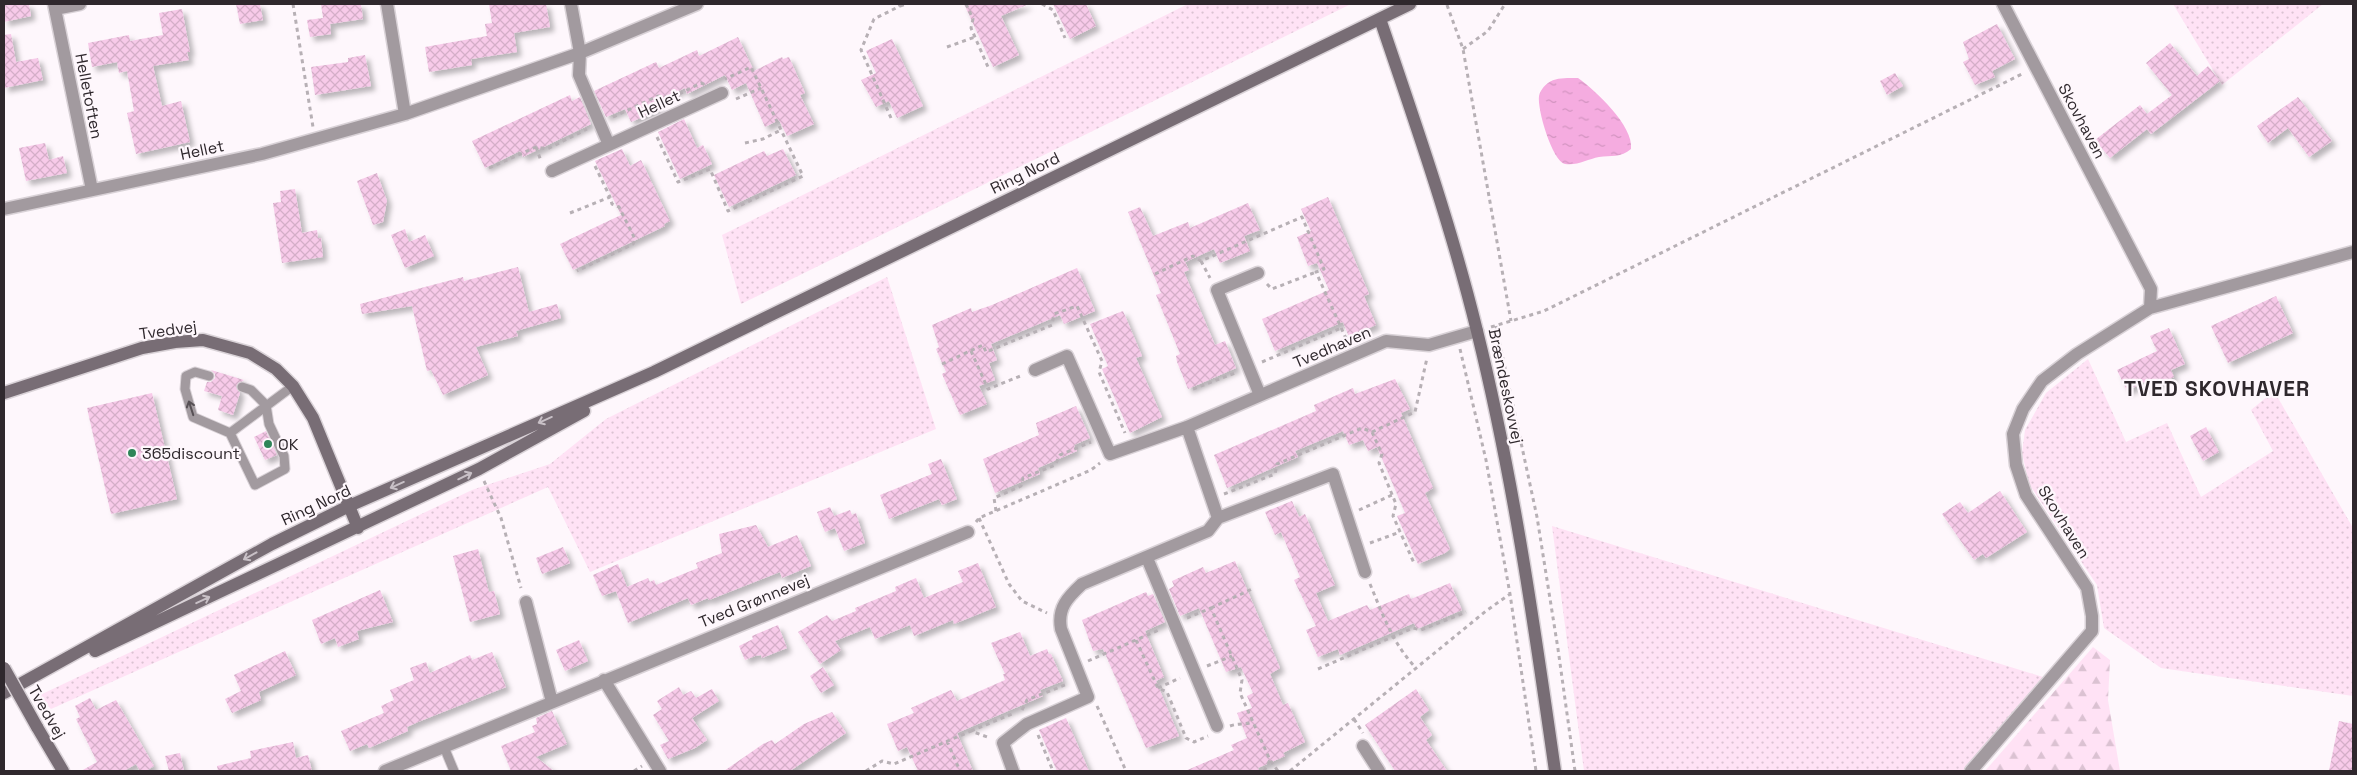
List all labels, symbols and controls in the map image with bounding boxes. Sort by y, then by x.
street label: Helletoften [70,51,108,141]
street label: Skovhaven [2053,80,2111,162]
street label: Hellet [634,85,684,123]
street label: Hellet [178,135,226,165]
street label: Ring Nord [987,147,1063,199]
street label: Tvedvej [138,316,198,344]
street label: Tvedhaven [1290,321,1374,373]
street label: Brændeskovvej [1484,326,1528,446]
district label: TVED SKOVHAVER [2124,375,2310,402]
one-way arrow [185,401,195,417]
one-way arrow [538,415,553,425]
place label: OK [278,434,299,455]
marker: OK [262,438,274,450]
place label: 365discount [142,443,240,464]
marker: 365discount [126,447,138,459]
one-way arrow [457,471,472,480]
street label: Ring Nord [278,480,354,530]
one-way arrow [390,481,405,491]
street label: Skovhaven [2033,482,2095,562]
one-way arrow [244,551,258,561]
street label: Tved Grønnevej [696,569,812,633]
one-way arrow [195,595,210,605]
street label: Tvedvej [23,682,71,742]

